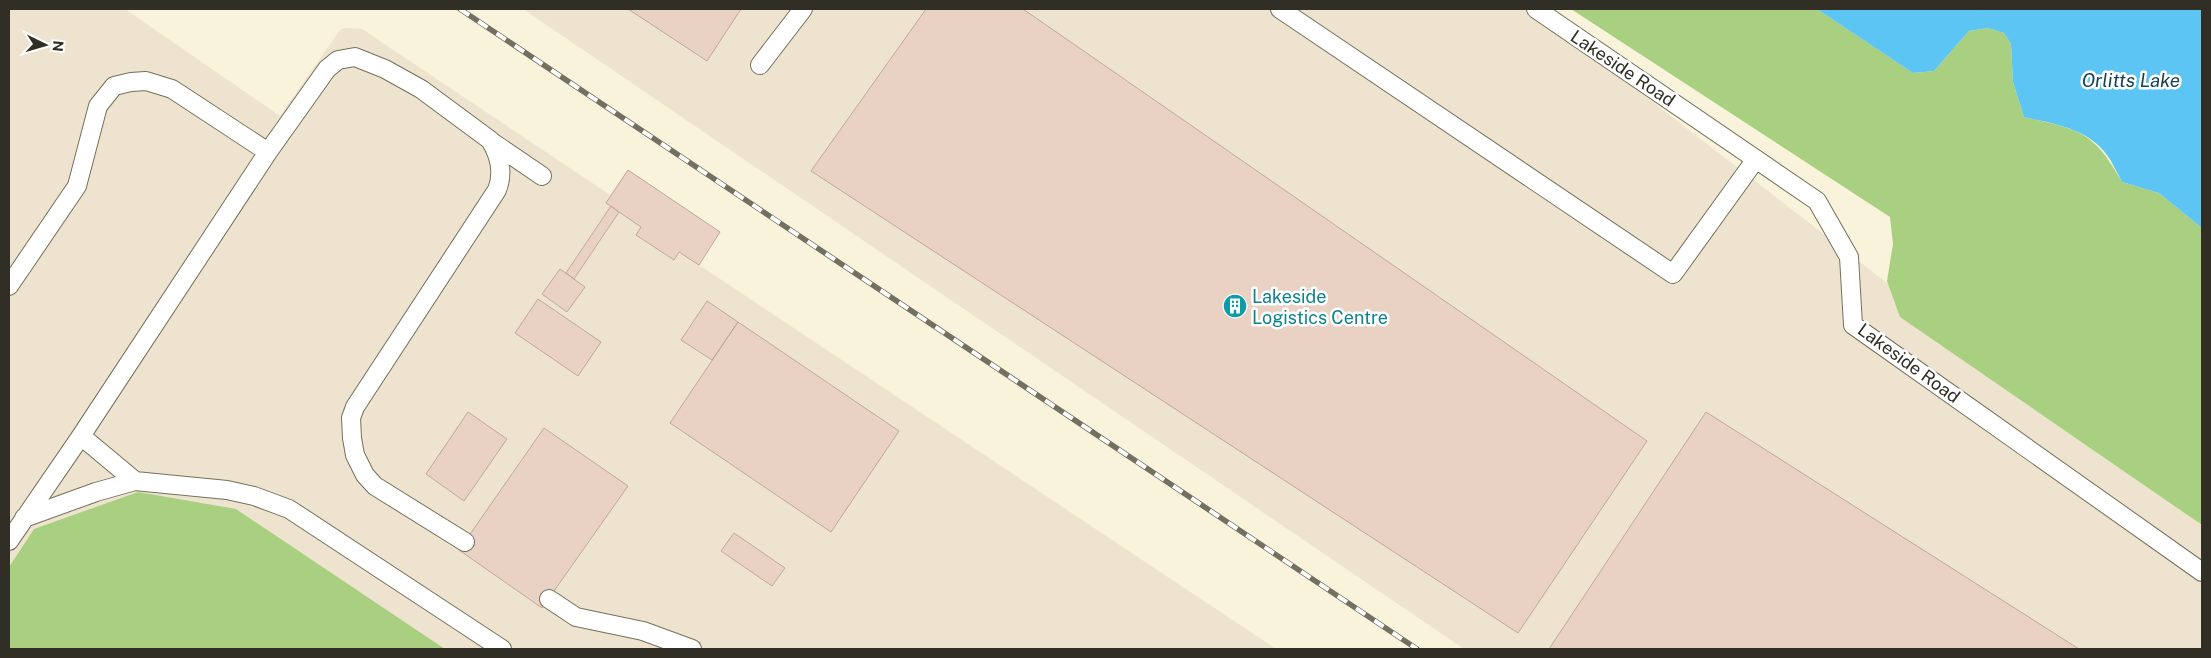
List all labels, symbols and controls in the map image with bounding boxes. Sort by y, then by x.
north arrow [20,20,70,70]
street label: Lakeside Road [1567,25,1679,111]
text: N [50,40,66,52]
water label: Orlitts Lake [2082,69,2180,91]
place label: Lakeside Logistics Centre [1252,286,1388,328]
building icon: Lakeside Logistics Centre [1222,293,1248,319]
street label: Lakeside Road [1854,319,1964,407]

